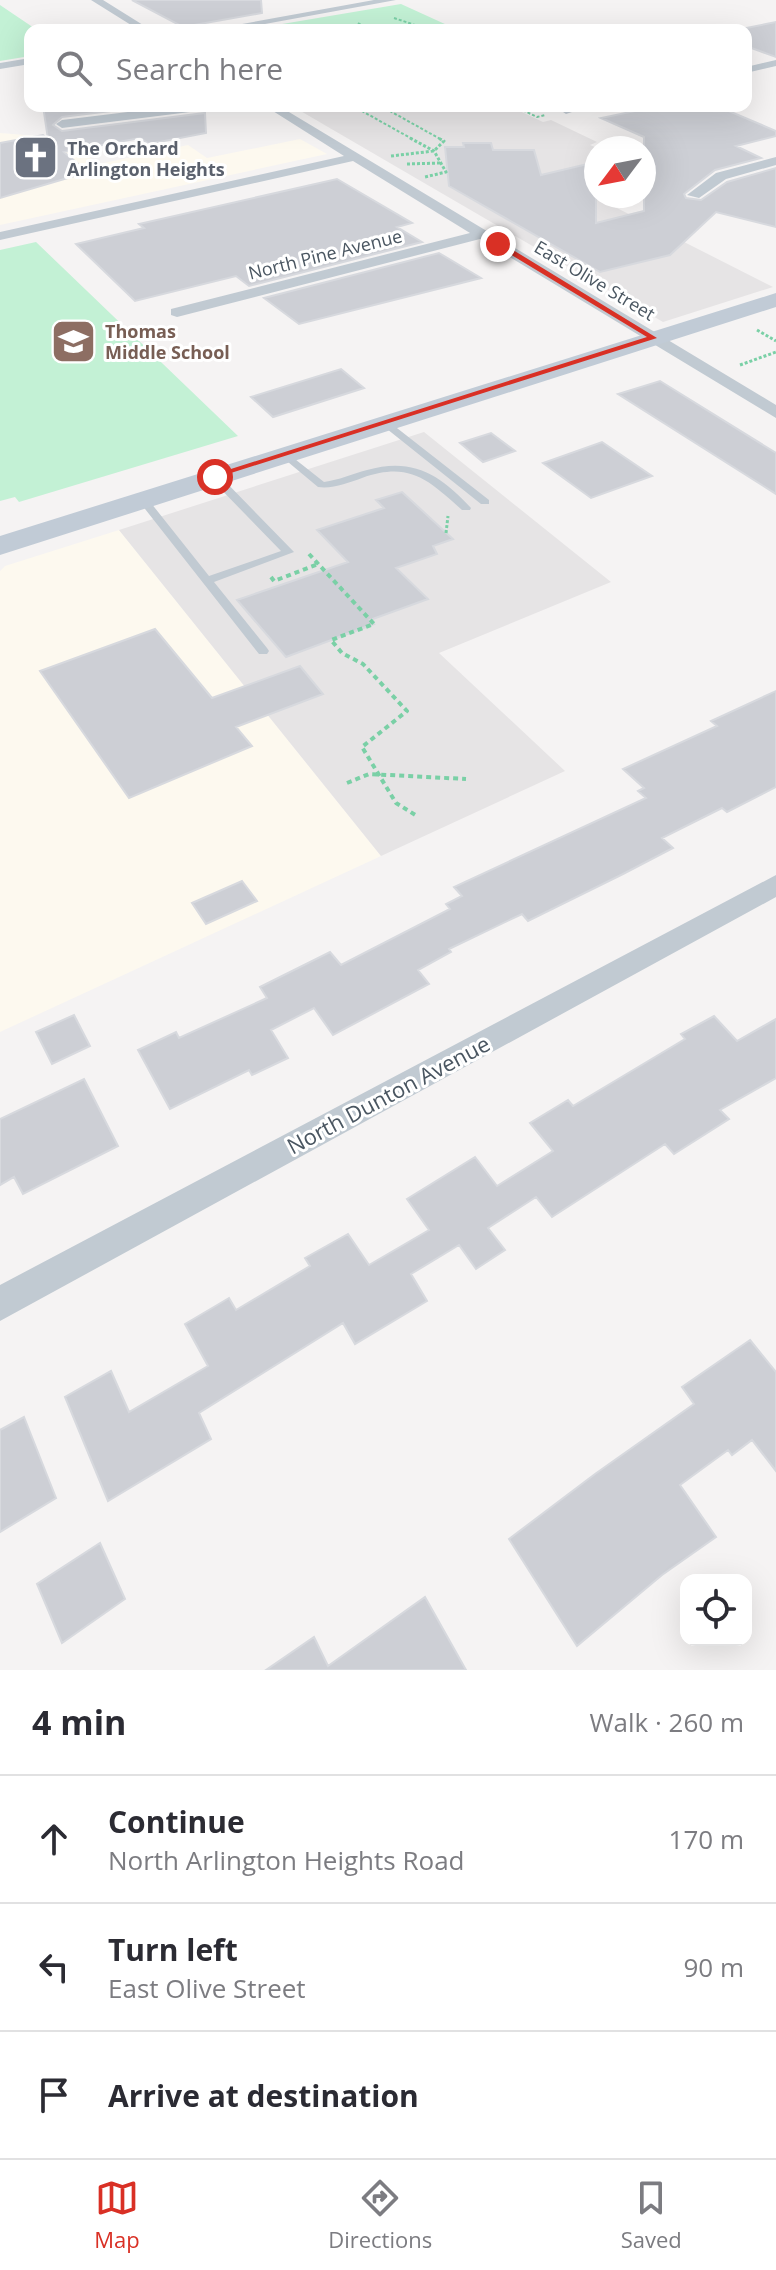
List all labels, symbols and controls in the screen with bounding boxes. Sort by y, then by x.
search box [24,24,752,112]
icon: search [52,46,96,90]
text: Search here [116,48,283,89]
church icon: The Orchard Arlington Heights [12,134,60,182]
place label: The Orchard Arlington Heights [67,136,225,181]
north arrow [584,136,656,208]
street label: North Pine Avenue [246,223,404,285]
route end [480,226,516,262]
street label: East Olive Street [530,234,660,326]
school or university icon: Thomas Middle School [50,317,98,365]
place label: Thomas Middle School [105,319,230,364]
route start [197,459,233,495]
street label: North Dunton Avenue [281,1028,495,1160]
map controls [680,1574,752,1646]
button: locate [680,1574,752,1646]
text: 4 min [32,1699,126,1745]
text: Walk · 260 m [590,1704,744,1740]
text: Continue [108,1801,245,1842]
icon: ahead [32,1817,76,1861]
text: 170 m [669,1821,744,1857]
text: North Arlington Heights Road [108,1842,465,1878]
text: Turn left [108,1929,238,1970]
icon: left [32,1945,76,1989]
text: 90 m [683,1949,744,1985]
text: East Olive Street [108,1970,306,2006]
icon: arrive [32,2073,76,2117]
text: Arrive at destination [108,2075,419,2116]
tab: Map [94,2176,140,2254]
tab: Directions [328,2176,432,2254]
tab: Saved [621,2176,682,2254]

